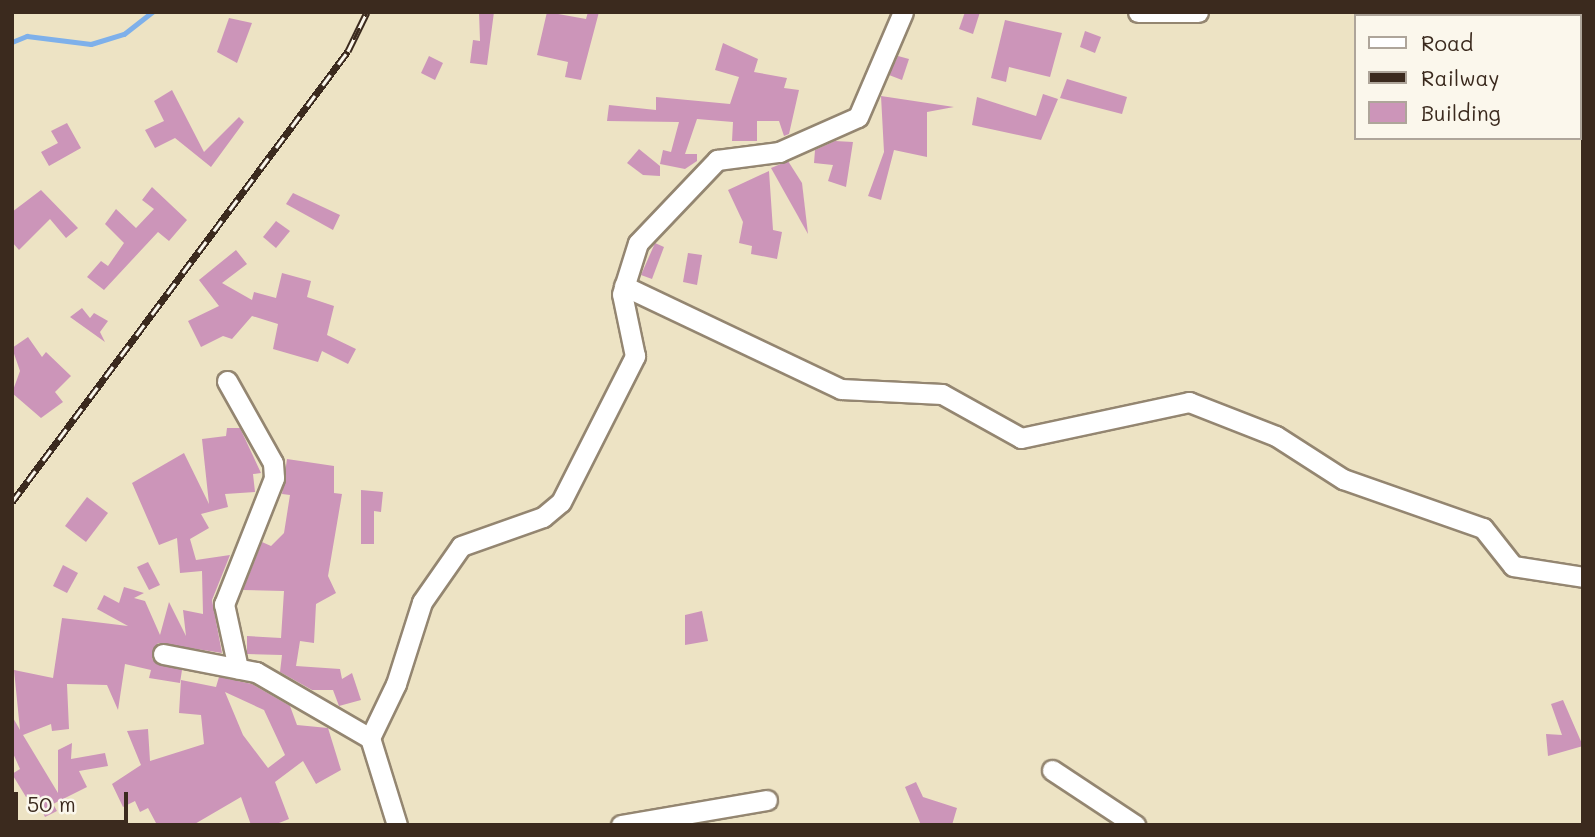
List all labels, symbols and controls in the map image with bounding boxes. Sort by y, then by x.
legend [1354,14,1581,140]
text: Road [1421,29,1473,56]
text: Railway [1421,64,1500,91]
text: Building [1421,99,1501,126]
scale bar [18,778,131,822]
text: 50 m [27,790,76,817]

